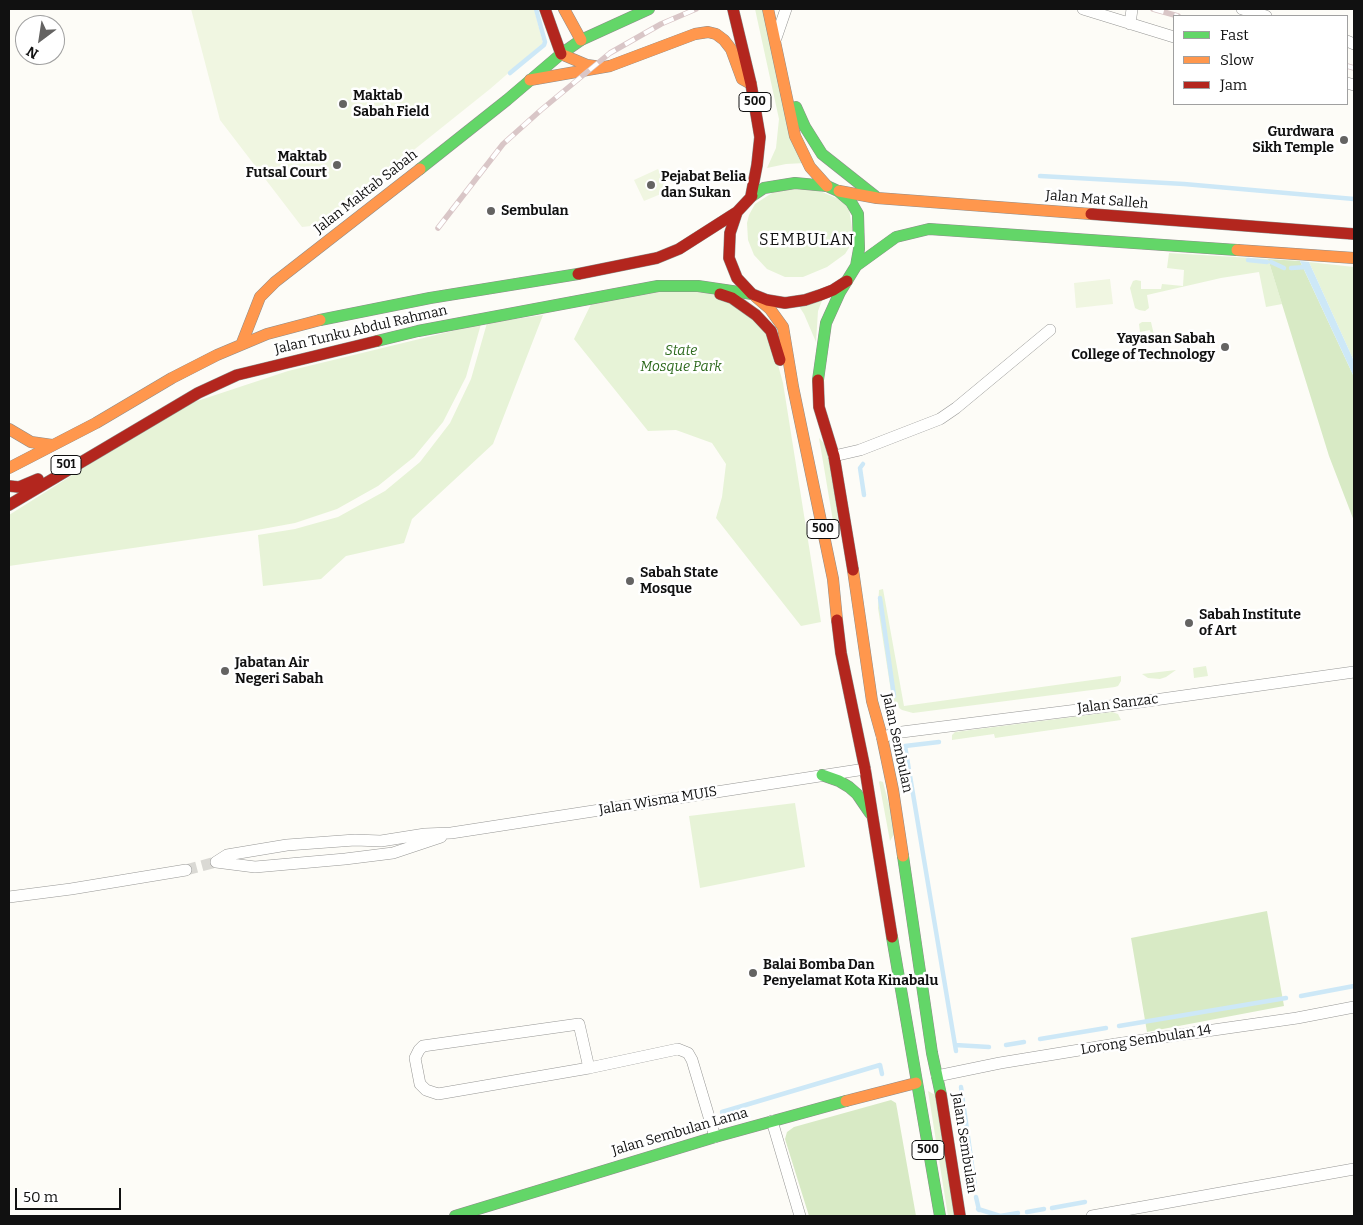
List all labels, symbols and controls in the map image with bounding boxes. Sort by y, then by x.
north arrow [15,15,65,65]
legend [1173,15,1348,105]
text: Fast [1220,26,1249,44]
text: N [24,42,42,62]
text: Slow [1220,51,1254,69]
text: Jam [1220,76,1247,94]
place label: Maktab Sabah Field [353,88,429,120]
road number: 500 [739,92,771,111]
marker: Maktab Sabah Field [337,98,349,110]
place label: Gurdwara Sikh Temple [1252,124,1334,156]
marker: Gurdwara Sikh Temple [1338,134,1350,146]
street label: Jalan Maktab Sabah [311,146,421,238]
place label: Maktab Futsal Court [246,149,327,182]
marker: Maktab Futsal Court [331,159,343,171]
place label: Pejabat Belia dan Sukan [661,169,746,202]
marker: Pejabat Belia dan Sukan [645,179,657,191]
street label: Jalan Mat Salleh [1045,187,1149,213]
place label: Sembulan [501,203,569,219]
marker: Sembulan [485,205,497,217]
district label: SEMBULAN [758,231,856,251]
street label: Jalan Tunku Abdul Rahman [273,302,449,358]
place label: Yayasan Sabah College of Technology [1071,331,1215,364]
marker: Yayasan Sabah College of Technology [1219,341,1231,353]
park label: State Mosque Park [640,343,722,376]
road number: 501 [51,456,81,474]
road number: 500 [807,520,839,538]
place label: Sabah State Mosque [640,565,718,598]
marker: Sabah State Mosque [624,575,636,587]
place label: Sabah Institute of Art [1199,607,1301,640]
marker: Sabah Institute of Art [1183,617,1195,629]
place label: Jabatan Air Negeri Sabah [235,655,323,688]
marker: Jabatan Air Negeri Sabah [219,665,231,677]
street label: Jalan Sanzac [1077,691,1159,717]
street label: Jalan Sembulan [878,692,916,794]
street label: Jalan Wisma MUIS [598,783,718,819]
place label: Balai Bomba Dan Penyelamat Kota Kinabalu [763,957,938,990]
marker: Balai Bomba Dan Penyelamat Kota Kinabalu [747,967,759,979]
street label: Lorong Sembulan 14 [1079,1021,1213,1059]
street label: Jalan Sembulan [948,1092,980,1194]
street label: Jalan Sembulan Lama [610,1105,750,1159]
road number: 500 [912,1140,944,1160]
scale bar [18,1178,124,1210]
text: 50 m [23,1188,58,1206]

